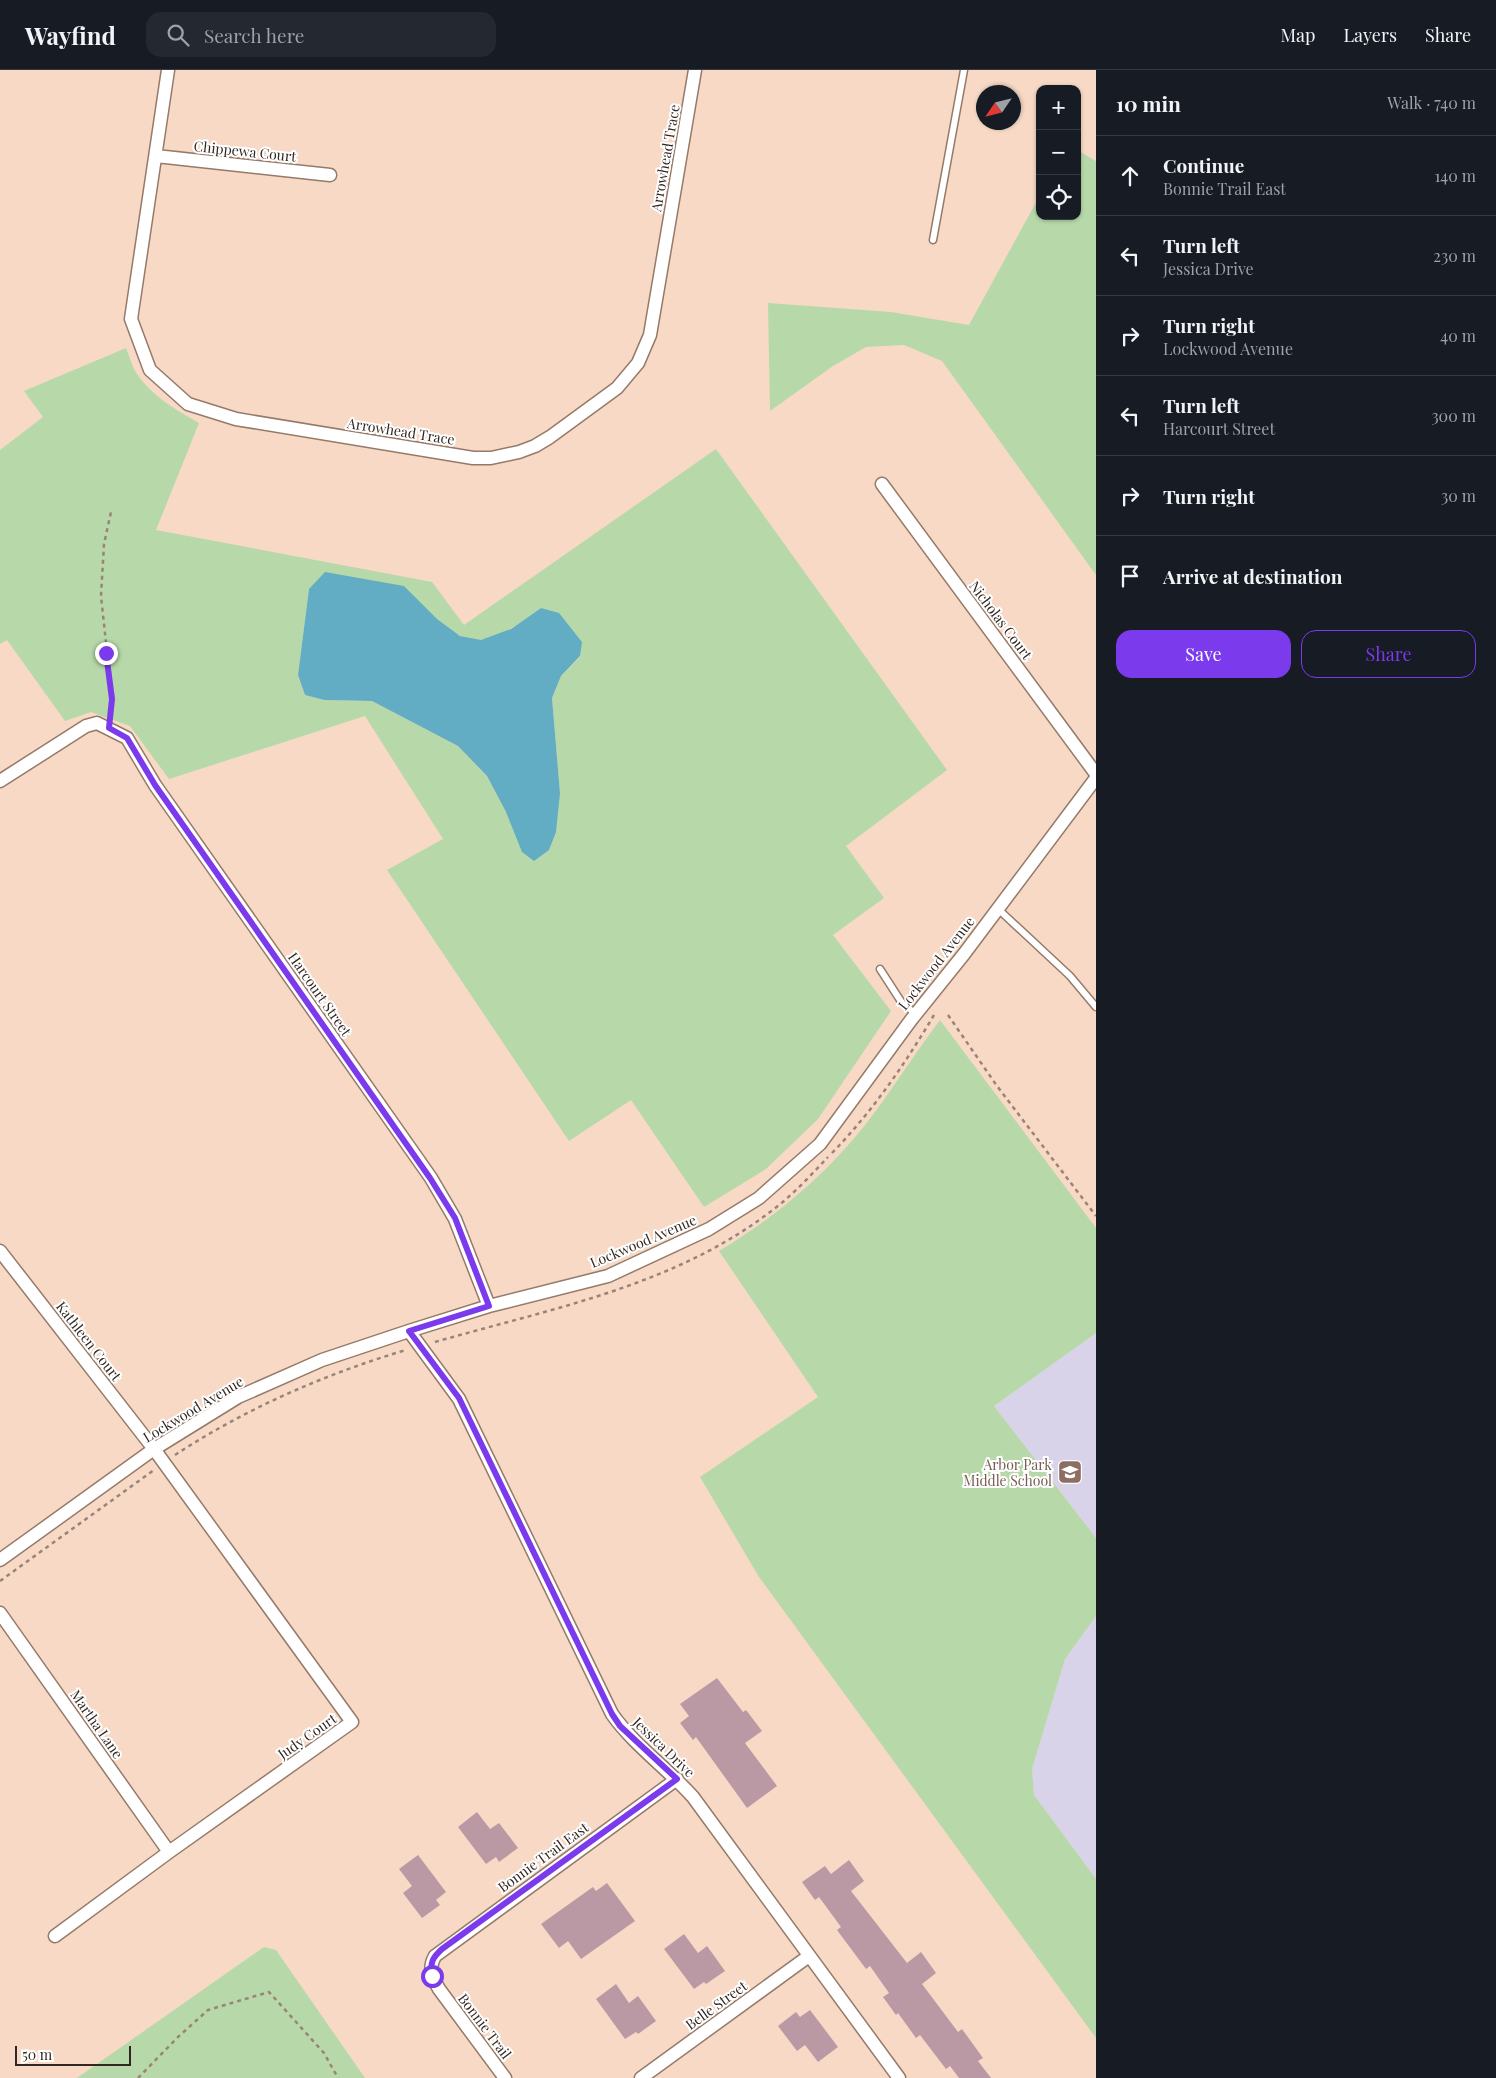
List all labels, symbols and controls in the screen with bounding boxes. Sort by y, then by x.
search box [146,12,496,57]
text: Wayfind [25,19,116,51]
icon: search [164,21,192,49]
text: Search here [204,22,304,48]
text: Map [1280,23,1315,47]
text: Layers [1343,23,1397,47]
text: Share [1425,23,1471,47]
north arrow [976,85,1021,130]
map controls [1036,85,1081,220]
button: + [1036,85,1081,130]
text: 10 min [1116,89,1181,117]
text: Walk · 740 m [1387,92,1476,113]
street label: Arrowhead Trace [646,103,684,214]
button: − [1036,130,1081,175]
street label: Chippewa Court [193,136,298,166]
text: Continue [1163,152,1244,178]
icon: ahead [1116,162,1144,190]
text: 140 m [1434,165,1476,186]
button: locate [1036,175,1081,220]
text: Bonnie Trail East [1163,178,1286,199]
text: Turn left [1163,232,1240,258]
icon: left [1116,242,1144,270]
text: 230 m [1433,245,1476,266]
text: Jessica Drive [1163,258,1254,279]
text: Turn right [1163,312,1255,338]
icon: right [1116,322,1144,350]
text: 40 m [1440,325,1476,346]
text: Lockwood Avenue [1163,338,1293,359]
text: Turn left [1163,392,1240,418]
icon: left [1116,402,1144,430]
text: 300 m [1431,405,1476,426]
street label: Arrowhead Trace [345,413,456,449]
text: Harcourt Street [1163,418,1275,439]
icon: right [1116,482,1144,510]
text: Turn right [1163,483,1255,509]
text: 30 m [1441,485,1476,506]
icon: arrive [1116,562,1144,590]
text: Arrive at destination [1163,563,1343,589]
street label: Nicholas Court [965,577,1037,664]
button: Save [1116,630,1291,678]
button: Share [1301,630,1476,678]
route end [95,642,118,665]
street label: Lockwood Avenue [893,912,979,1014]
street label: Harcourt Street [284,948,357,1040]
street label: Lockwood Avenue [587,1210,699,1272]
street label: Kathleen Court [52,1297,127,1385]
street label: Lockwood Avenue [139,1372,247,1446]
place label: Arbor Park Middle School [963,1455,1052,1490]
school or university icon: Arbor Park Middle School [1057,1459,1083,1485]
street label: Martha Lane [66,1686,128,1762]
street label: Judy Court [273,1708,341,1764]
street label: Jessica Drive [628,1712,699,1781]
street label: Bonnie Trail East [494,1817,593,1896]
route start [421,1965,444,1988]
street label: Belle Street [681,1976,751,2034]
street label: Bonnie Trail [454,1989,516,2063]
scale bar [15,2043,131,2066]
text: 50 m [22,2045,52,2064]

